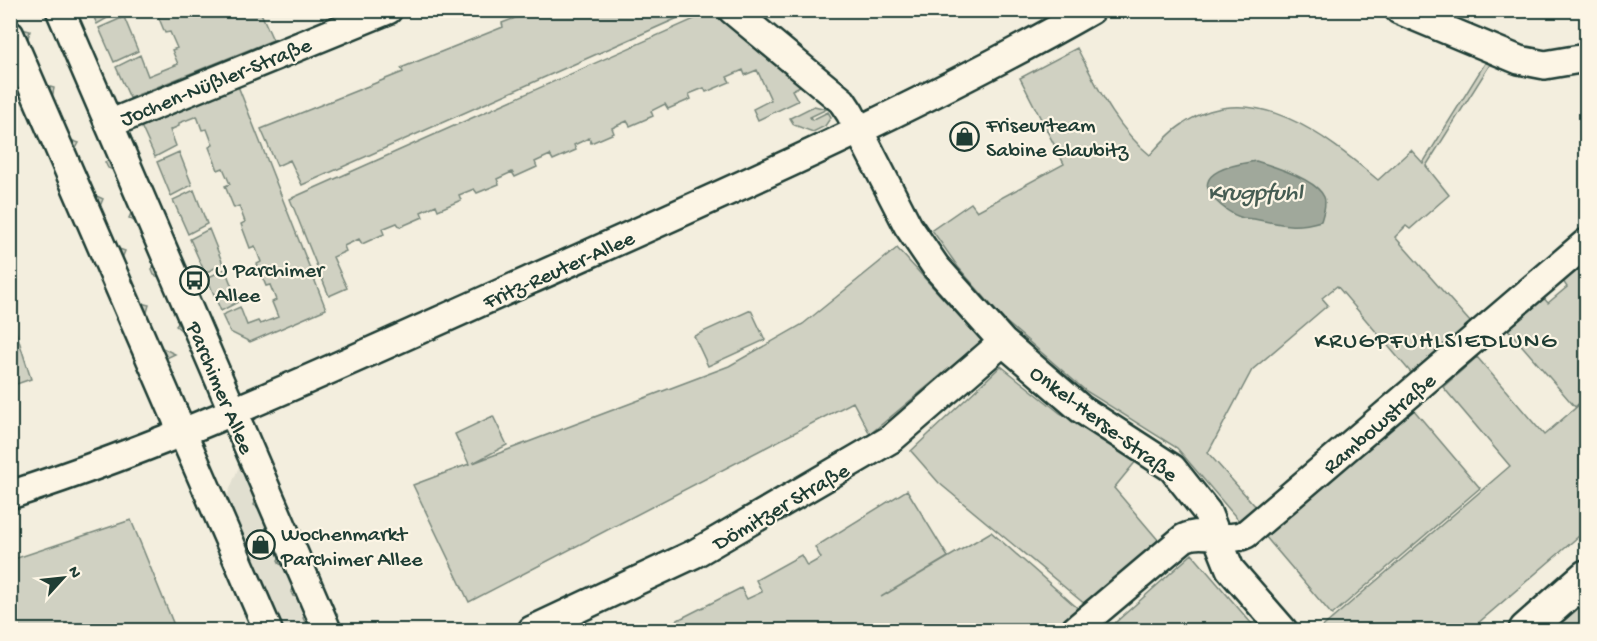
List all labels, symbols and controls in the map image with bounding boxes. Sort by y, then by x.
street label: Jochen-Nüßler-Straße [117,33,317,134]
place label: Friseurteam Sabine Glaubitz [985,114,1129,165]
shop icon: Friseurteam Sabine Glaubitz [949,120,981,152]
water label: Krugpfuhl [1207,180,1304,209]
street label: Fritz-Reuter-Allee [479,226,640,317]
place label: U Parchimer Allee [215,259,326,310]
bus stop icon: U Parchimer Allee [178,265,210,297]
street label: Parchimer Allee [178,317,258,459]
district label: KRUGPFUHLSIEDLUNG [1314,328,1558,357]
street label: Onkel-Herse-Straße [1023,361,1182,490]
street label: Rambowstraße [1319,368,1443,481]
street label: Dömitzer Straße [707,459,855,559]
place label: Wochenmarkt Parchimer Allee [280,523,423,574]
shop icon: Wochenmarkt Parchimer Allee [244,529,276,561]
north arrow [33,548,93,608]
text: N [62,564,84,582]

